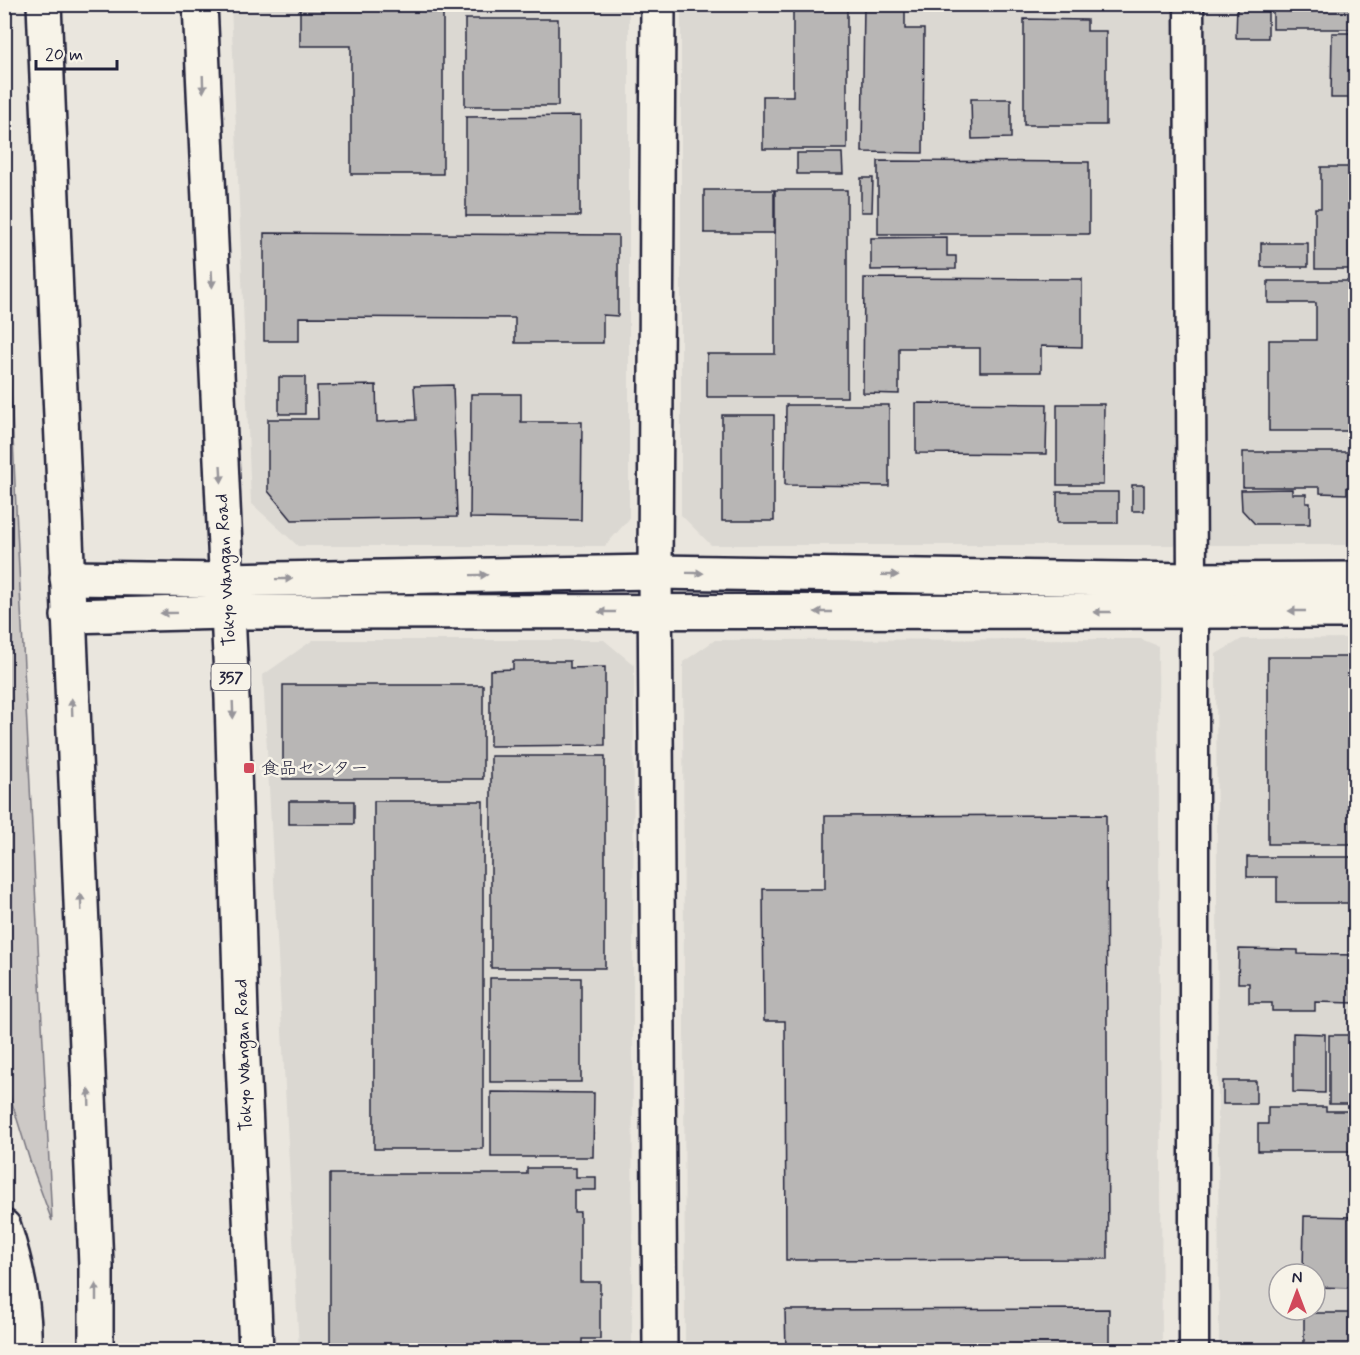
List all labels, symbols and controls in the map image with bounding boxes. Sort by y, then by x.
scale bar [36,33,117,71]
text: 20 m [45,43,83,67]
one-way arrow [199,74,208,93]
one-way arrow [207,269,216,288]
one-way arrow [216,464,225,483]
street label: Tokyo Wangan Road [210,493,243,647]
one-way arrow [686,568,705,578]
one-way arrow [470,571,489,580]
one-way arrow [881,571,900,580]
one-way arrow [275,574,294,584]
one-way arrow [1288,606,1307,616]
one-way arrow [598,607,617,617]
one-way arrow [814,607,833,617]
one-way arrow [1093,607,1112,617]
one-way arrow [159,609,178,618]
road number: 357 [212,664,250,690]
one-way arrow [68,698,77,717]
one-way arrow [228,701,237,720]
place label: 食品センター [261,757,368,781]
marker: 食品センター [242,761,256,775]
one-way arrow [76,893,85,912]
street label: Tokyo Wangan Road [229,978,260,1132]
one-way arrow [84,1088,93,1107]
north arrow [1267,1262,1327,1322]
text: N [1292,1268,1302,1289]
one-way arrow [91,1283,101,1302]

